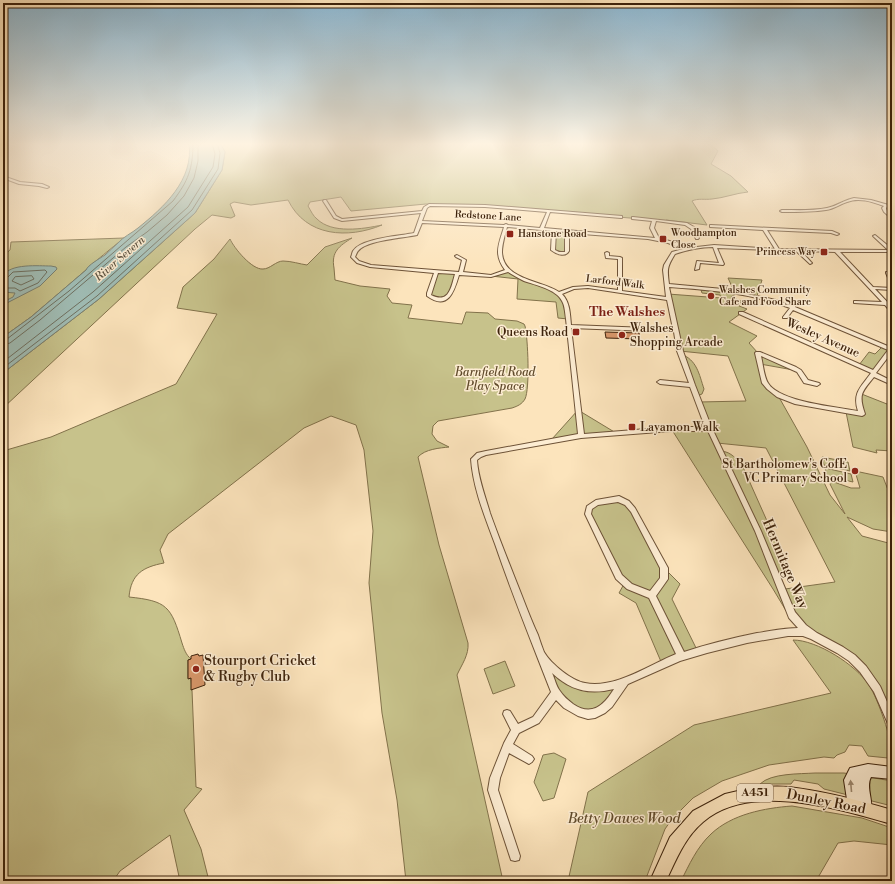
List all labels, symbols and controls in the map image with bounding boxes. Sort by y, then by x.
street label: Redstone Lane [454,208,522,224]
place label: Woodhampton Close [670,227,737,251]
place label: Hanstone Road [518,228,587,240]
marker: Hanstone Road [505,229,515,239]
water label: River Severn [91,233,149,285]
marker: Woodhampton Close [658,234,668,244]
place label: Princess Way [756,246,816,258]
marker: Princess Way [819,247,829,257]
street label: Larford Walk [585,272,646,292]
place label: Walshes Community Cafe and Food Share [718,284,811,308]
marker: Walshes Community Cafe and Food Share [706,291,716,301]
district label: The Walshes [589,304,665,320]
street label: Wesley Avenue [783,315,862,361]
place label: Walshes Shopping Arcade [629,321,723,350]
place label: Queens Road [497,325,568,340]
marker: Queens Road [571,327,581,337]
marker: Walshes Shopping Arcade [617,330,627,340]
park label: Barnfield Road Play Space [454,365,537,394]
place label: Layamon Walk [640,420,719,435]
marker: Layamon Walk [627,422,637,432]
place label: St Bartholomew's CofE VC Primary School [722,457,847,486]
marker: St Bartholomew's CofE VC Primary School [850,466,860,476]
street label: Hermitage Way [758,516,812,612]
place label: Stourport Cricket & Rugby Club [204,652,316,686]
marker: Stourport Cricket & Rugby Club [191,664,201,674]
one-way arrow [848,780,855,792]
road number: A451 [737,784,773,802]
street label: Dunley Road [785,785,867,819]
park label: Betty Dawes Wood [567,810,682,828]

